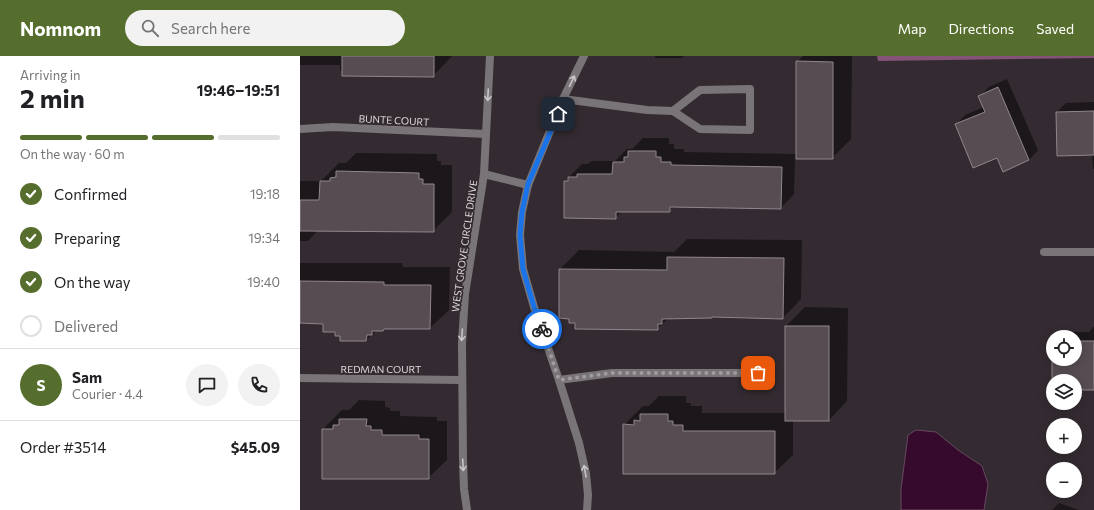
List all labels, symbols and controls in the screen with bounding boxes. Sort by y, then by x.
search box [125,10,405,46]
text: Nomnom [20,17,101,40]
icon: search [139,17,161,39]
text: Search here [171,19,250,37]
text: Map [898,20,927,37]
text: Directions [949,20,1014,37]
text: Saved [1036,20,1074,37]
text: Arriving in [20,67,80,83]
one-way arrow [569,75,576,87]
text: 19:46–19:51 [197,81,280,99]
text: 2 min [20,82,85,113]
one-way arrow [485,88,492,101]
pin [541,97,575,131]
icon: home [547,103,569,125]
street label: BUNTE COURT [358,112,430,128]
text: On the way · 60 m [20,146,125,162]
street label: WEST GROVE CIRCLE DRIVE [449,179,479,313]
icon: check [20,183,42,205]
text: Confirmed [54,185,127,203]
text: 19:18 [250,186,280,202]
icon: check [20,227,42,249]
text: Preparing [54,229,120,247]
text: 19:34 [248,230,280,246]
icon: check [20,271,42,293]
text: On the way [54,273,131,291]
text: 19:40 [247,274,280,290]
courier [522,309,562,349]
text: Delivered [54,317,118,335]
icon: bike [531,318,553,340]
one-way arrow [459,328,466,341]
map controls [1046,330,1082,498]
button: locate [1046,330,1082,366]
pin [741,356,775,390]
icon: bag [747,362,769,384]
street label: REDMAN COURT [341,363,422,375]
button: chat [186,364,228,406]
button: phone [238,364,280,406]
text: Sam [72,368,102,386]
button: layers [1046,374,1082,410]
text: S [36,376,46,394]
text: Courier · 4.4 [72,386,143,402]
button: + [1046,418,1082,454]
text: Order #3514 [20,438,106,456]
text: $45.09 [231,438,280,456]
one-way arrow [459,458,467,471]
button: − [1046,462,1082,498]
one-way arrow [581,465,589,478]

